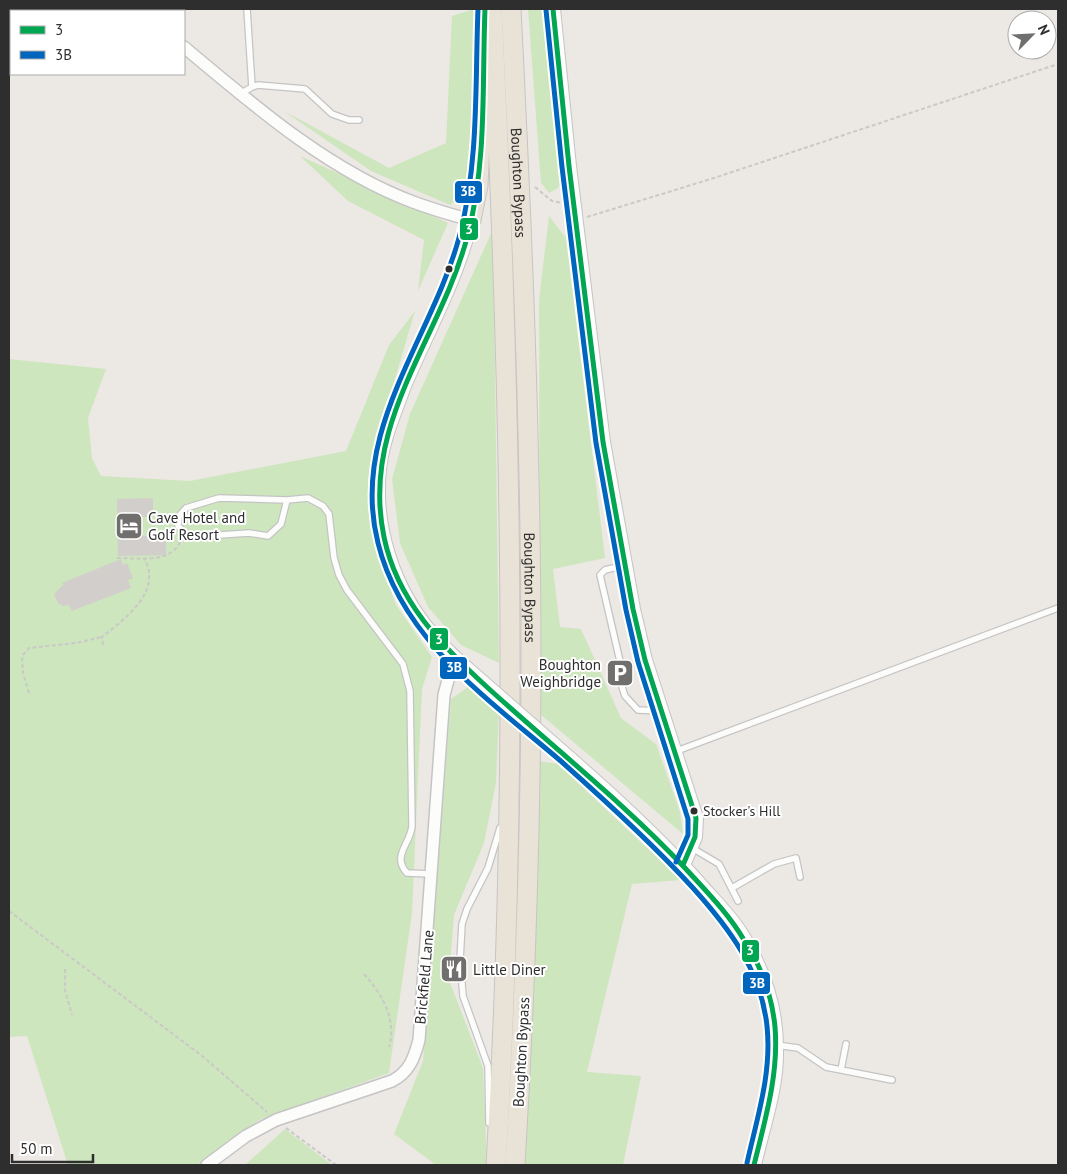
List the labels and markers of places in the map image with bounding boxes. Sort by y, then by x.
unlabelled marker [444,264,454,274]
place label: Cave Hotel and Golf Resort [148,508,245,544]
hotel icon: Cave Hotel and Golf Resort [114,511,144,541]
place label: Boughton Weighbridge [520,655,601,691]
parking icon: Boughton Weighbridge [605,658,635,688]
place label: Stocker's Hill [703,802,780,820]
marker: Stocker's Hill [689,806,699,816]
restaurant icon: Little Diner [439,954,469,984]
place label: Little Diner [473,960,546,979]

